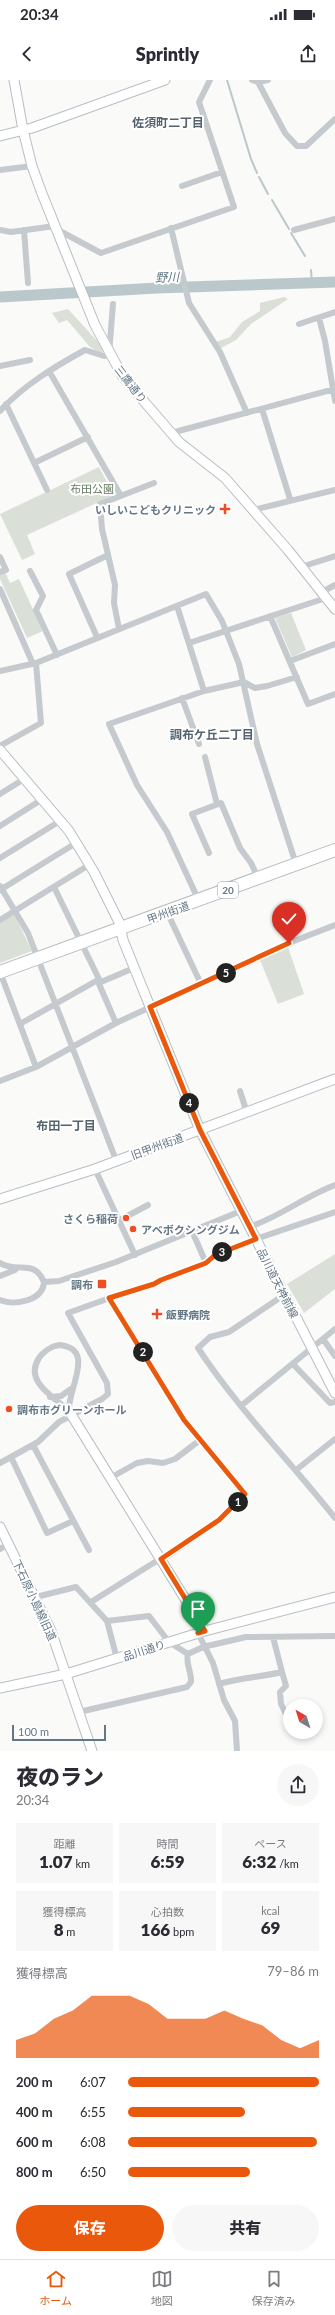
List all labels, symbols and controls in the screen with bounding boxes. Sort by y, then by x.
text: 20:34 [20,5,59,23]
icon: back [16,43,38,65]
text: Sprintly [136,43,199,65]
icon: share [297,43,319,65]
district label: 佐須町二丁目 [132,115,204,130]
water label: 野川 [155,269,181,285]
street label: 三鷹通り [112,363,150,405]
park label: 布田公園 [70,482,114,495]
place label: いしいこどもクリニック [95,503,216,516]
marker: いしいこどもクリニック [219,503,231,515]
district label: 調布ケ丘二丁目 [170,727,254,742]
road number: 20 [218,882,238,898]
street label: 甲州街道 [145,898,191,926]
pin [272,902,306,943]
icon: check [278,908,300,930]
pin: 5 [216,963,236,983]
text: 5 [223,966,229,979]
pin: 4 [179,1093,199,1113]
text: 4 [186,1096,192,1109]
district label: 布田一丁目 [36,1118,96,1133]
street label: 旧甲州街道 [129,1130,185,1162]
place label: さくら稲荷 [63,1212,118,1225]
marker: さくら稲荷 [121,1213,131,1223]
place label: アベボクシングジム [141,1223,240,1236]
marker: アベボクシングジム [128,1224,138,1234]
pin: 3 [212,1242,232,1262]
text: 3 [219,1245,225,1258]
street label: 品川道天神前線 [255,1246,301,1320]
place label: 調布 [71,1278,93,1291]
marker: 調布 [96,1278,108,1290]
marker: 飯野病院 [151,1308,163,1320]
place label: 飯野病院 [165,1308,210,1321]
pin: 2 [133,1342,153,1362]
text: 2 [140,1345,146,1358]
place label: 調布市グリーンホール [17,1403,126,1416]
marker: 調布市グリーンホール [4,1404,14,1414]
pin: 1 [228,1492,248,1512]
text: 1 [235,1495,241,1508]
street label: 下石原小島線旧道 [11,1557,59,1643]
pin [181,1592,215,1633]
icon: arrive [187,1598,209,1620]
street label: 品川通り [121,1637,167,1663]
north arrow [283,1699,323,1739]
map controls [283,1699,323,1739]
scale bar [12,1723,106,1742]
text: 100 m [18,1725,49,1738]
text: 夜のラン [16,1763,104,1790]
button: share [277,1764,319,1806]
text: 20:34 [16,1792,49,1808]
text: 距離 [54,1837,76,1850]
text: 時間 [157,1837,179,1850]
text: ペース [254,1837,287,1850]
text: 1.07 [39,1851,73,1872]
text: 6:59 [150,1851,185,1872]
text: 6:32 [242,1851,276,1872]
text: km [73,1857,90,1870]
text: /km [276,1857,299,1870]
text: kcal [261,1904,280,1917]
text: 獲得標高 [43,1905,87,1918]
text: 心拍数 [151,1905,184,1918]
text: 69 [261,1917,280,1938]
text: 8 [54,1919,64,1940]
text: 166 [141,1919,170,1940]
text: m [64,1925,75,1938]
text: bpm [170,1925,194,1938]
text: 79–86 m [267,1963,319,1979]
text: 獲得標高 [16,1965,68,1981]
text: 200 m [16,2074,53,2090]
text: 6:07 [80,2074,106,2090]
text: 400 m [16,2104,53,2120]
text: 6:55 [80,2104,106,2120]
text: 600 m [16,2134,53,2150]
text: 6:08 [80,2134,106,2150]
text: 800 m [16,2164,53,2180]
text: 6:50 [80,2164,106,2180]
button: 保存 [16,2205,164,2251]
button: 共有 [172,2205,319,2251]
tab: ホーム [39,2268,72,2308]
tab: 地図 [151,2268,173,2308]
tab: 保存済み [252,2268,296,2308]

